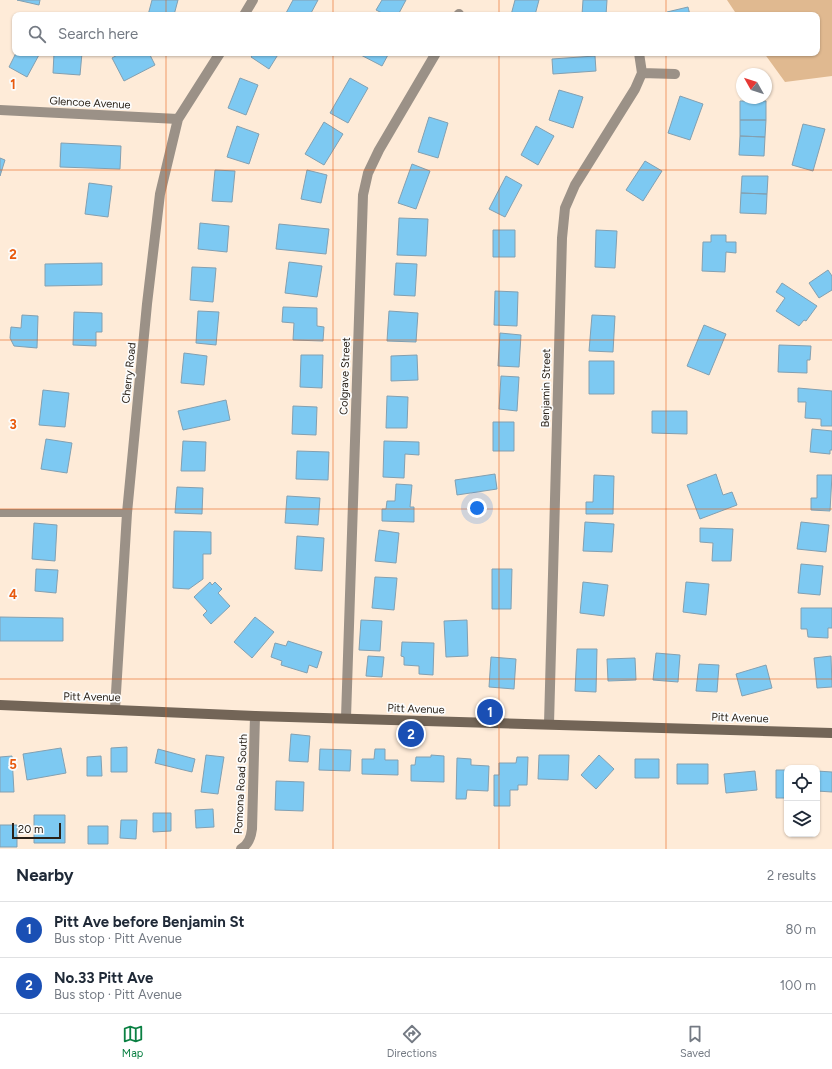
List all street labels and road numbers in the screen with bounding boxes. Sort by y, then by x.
street label: Glencoe Avenue [49,94,131,112]
street label: Colgrave Street [337,337,353,415]
street label: Cherry Road [119,342,139,404]
street label: Benjamin Street [539,348,553,428]
street label: Pitt Avenue [63,690,121,704]
street label: Pitt Avenue [387,702,445,716]
street label: Pitt Avenue [711,711,769,725]
street label: Pomona Road South [232,734,250,834]

